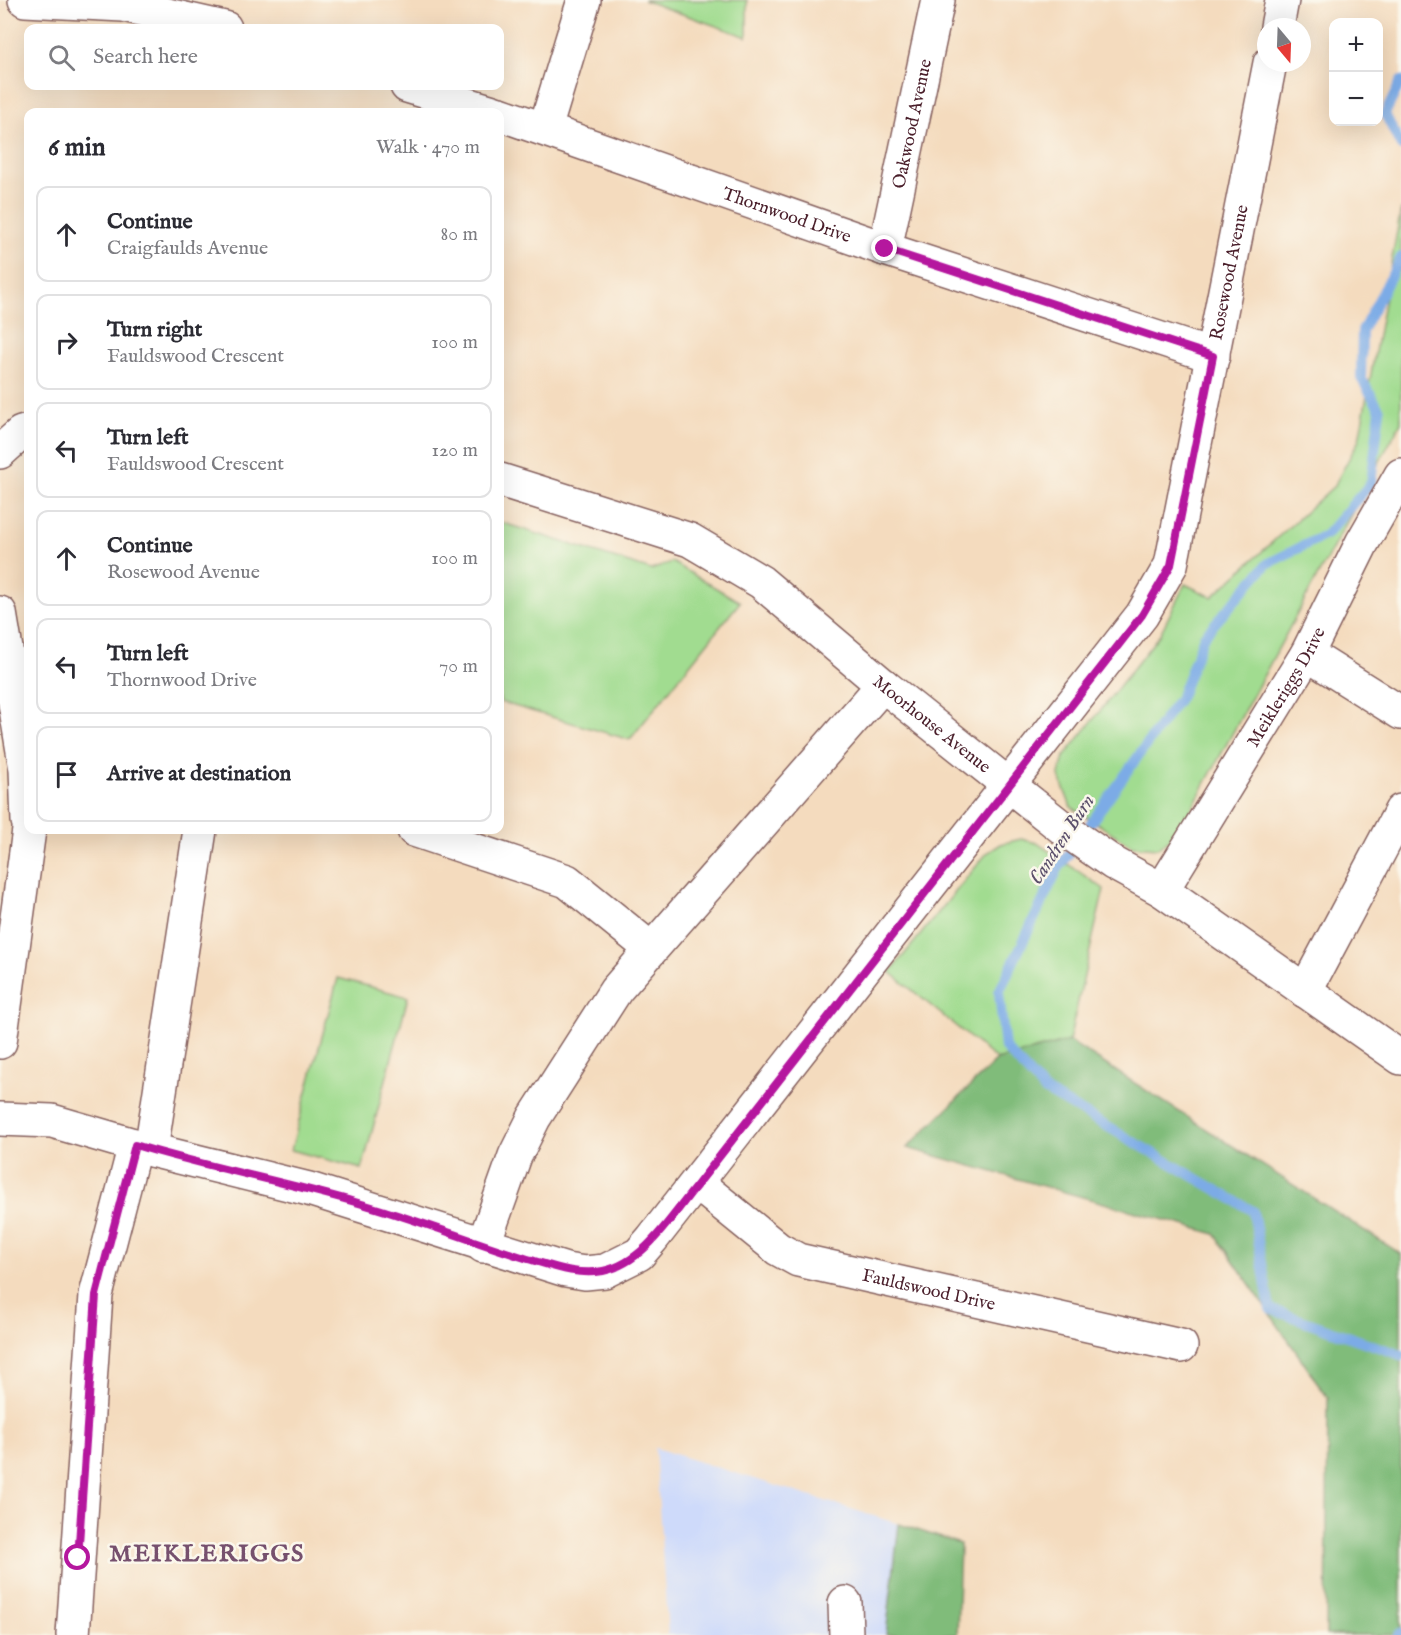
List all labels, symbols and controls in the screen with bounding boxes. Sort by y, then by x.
north arrow [1257,18,1311,72]
map controls [1329,18,1383,126]
button: + [1329,18,1383,72]
search box [24,24,504,90]
icon: search [45,41,78,74]
text: Search here [93,43,198,71]
street label: Oakwood Avenue [888,57,938,191]
button: − [1329,72,1383,126]
text: 6 min [48,131,106,164]
text: Walk · 470 m [376,135,480,160]
street label: Thornwood Drive [719,183,854,249]
street label: Rosewood Avenue [1206,203,1255,342]
text: Continue [107,208,193,236]
icon: ahead [50,218,83,251]
text: 80 m [441,222,478,247]
route end [871,235,897,261]
text: Craigfaulds Avenue [107,236,268,261]
text: Turn right [107,316,202,344]
icon: right [50,326,83,359]
text: 100 m [431,330,478,355]
text: Fauldswood Crescent [107,344,284,369]
text: Turn left [107,424,189,452]
icon: left [50,434,83,467]
text: 120 m [432,438,478,463]
text: Fauldswood Crescent [107,452,284,477]
text: Continue [107,532,193,560]
icon: ahead [50,542,83,575]
text: 100 m [431,546,478,571]
text: Rosewood Avenue [107,560,260,585]
street label: Meikleriggs Drive [1243,624,1331,752]
text: Turn left [107,640,189,668]
icon: left [50,650,83,683]
text: 70 m [439,654,478,679]
text: Thornwood Drive [107,668,257,693]
street label: Moorhouse Avenue [867,671,995,779]
icon: arrive [50,758,83,791]
text: Arrive at destination [107,760,291,788]
water label: Candren Burn [1024,790,1101,890]
street label: Fauldswood Drive [860,1265,997,1317]
district label: MEIKLERIGGS [109,1539,305,1570]
route start [64,1544,90,1570]

